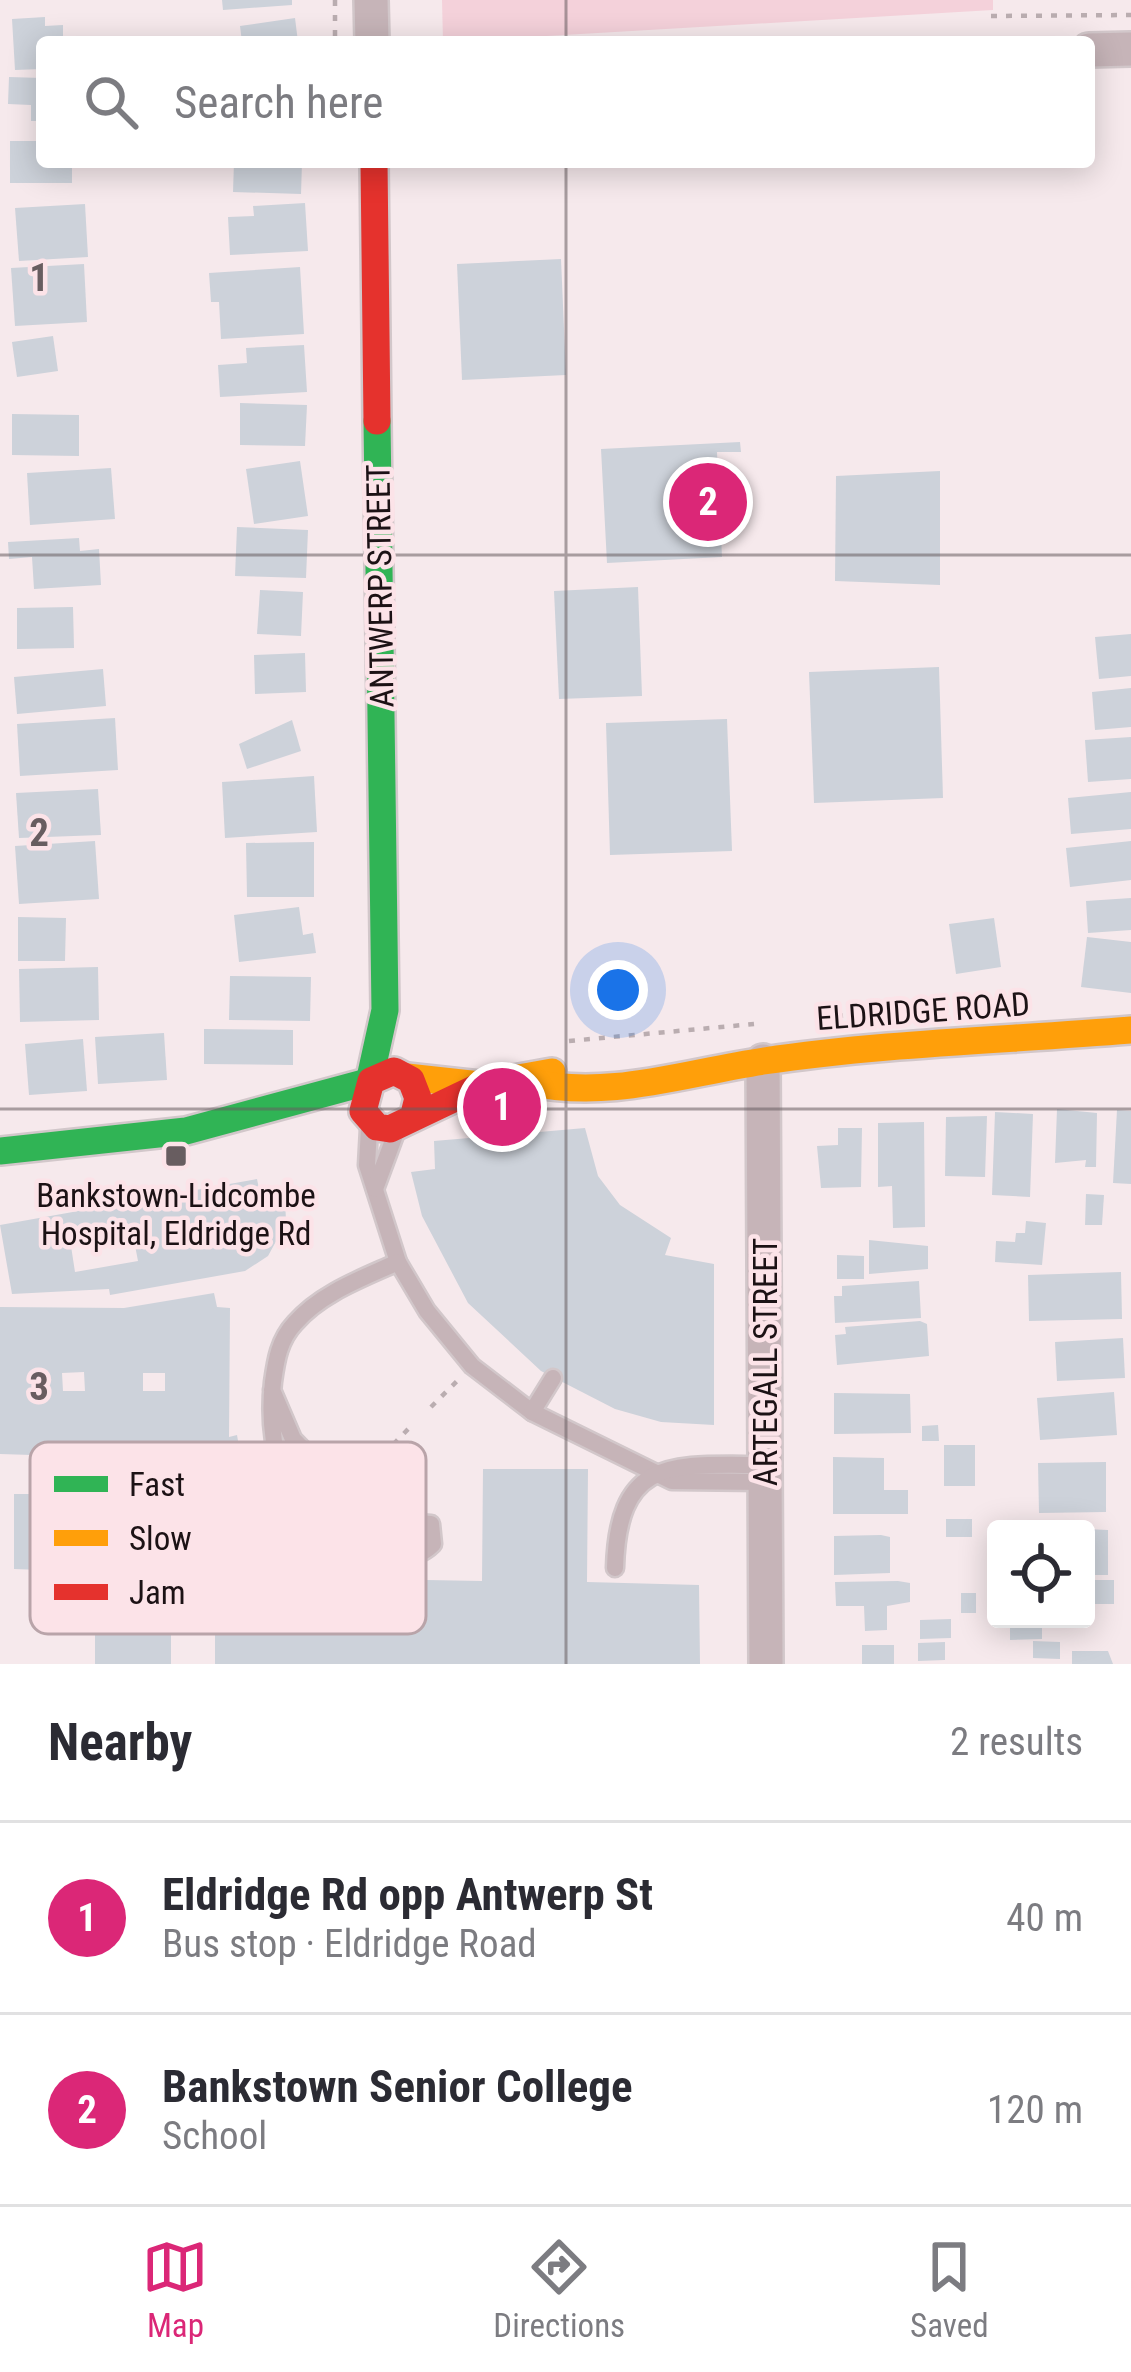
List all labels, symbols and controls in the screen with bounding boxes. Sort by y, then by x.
search box [36,36,1095,168]
icon: search [78,69,144,135]
text: Search here [174,76,383,129]
text: 1 [29,255,49,301]
pin: 2 [669,457,747,547]
street label: ANTWERP STREET [358,464,402,708]
text: 2 [29,810,49,856]
your location [588,960,648,1020]
street label: ELDRIDGE ROAD [815,984,1031,1038]
pin: 1 [463,1062,541,1152]
marker: Bankstown-Lidcombe Hospital, Eldridge Rd [163,1143,189,1169]
place label: Bankstown-Lidcombe Hospital, Eldridge Rd [36,1176,316,1253]
street label: ARTEGALL STREET [746,1238,785,1486]
text: 3 [29,1364,49,1410]
legend [30,1442,426,1634]
text: Fast [129,1465,185,1504]
text: Slow [129,1519,192,1558]
map controls [987,1520,1095,1628]
button: locate [987,1520,1095,1628]
text: Jam [129,1573,186,1612]
text: Nearby [48,1713,192,1772]
text: 2 results [950,1719,1083,1765]
text: Eldridge Rd opp Antwerp St [162,1868,653,1921]
text: 1 [77,1895,97,1941]
text: 40 m [1006,1895,1083,1941]
text: Bus stop · Eldridge Road [162,1921,537,1967]
text: Bankstown Senior College [162,2060,633,2113]
text: 2 [77,2087,97,2133]
text: 120 m [987,2087,1083,2133]
text: School [162,2113,267,2159]
tab: Map [142,2234,208,2345]
tab: Directions [493,2234,625,2345]
tab: Saved [910,2234,989,2345]

